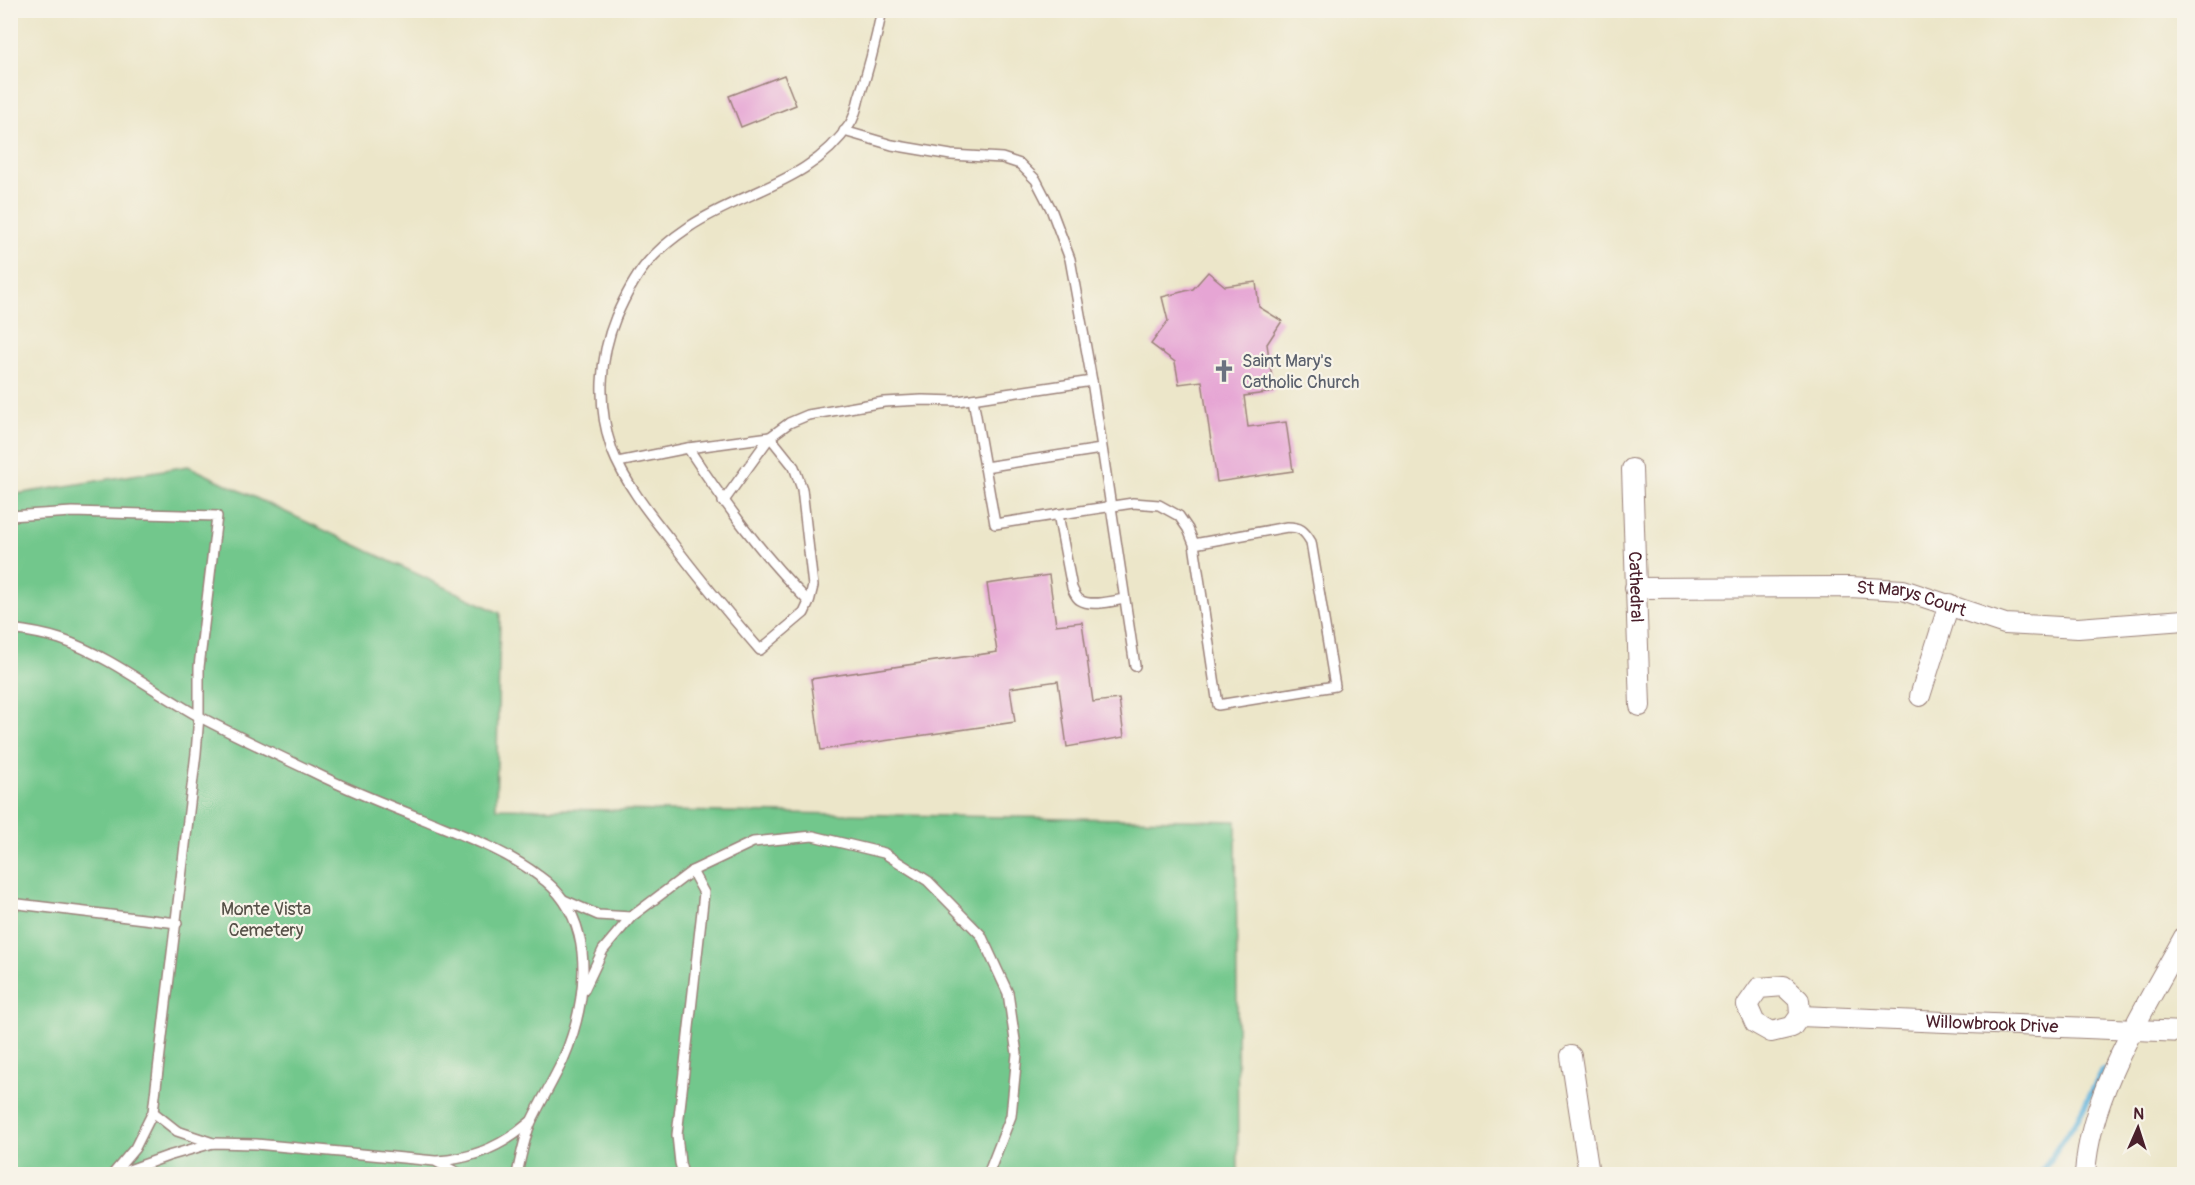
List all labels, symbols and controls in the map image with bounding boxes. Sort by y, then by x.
place label: Saint Mary's Catholic Church [1242,350,1359,394]
church icon: Saint Mary's Catholic Church [1211,358,1237,384]
street label: Cathedral [1623,551,1648,623]
street label: St Marys Court [1856,576,1970,623]
park label: Monte Vista Cemetery [221,898,311,942]
street label: Willowbrook Drive [1925,1010,2059,1039]
north arrow [2108,1098,2168,1158]
text: N [2133,1104,2145,1124]

